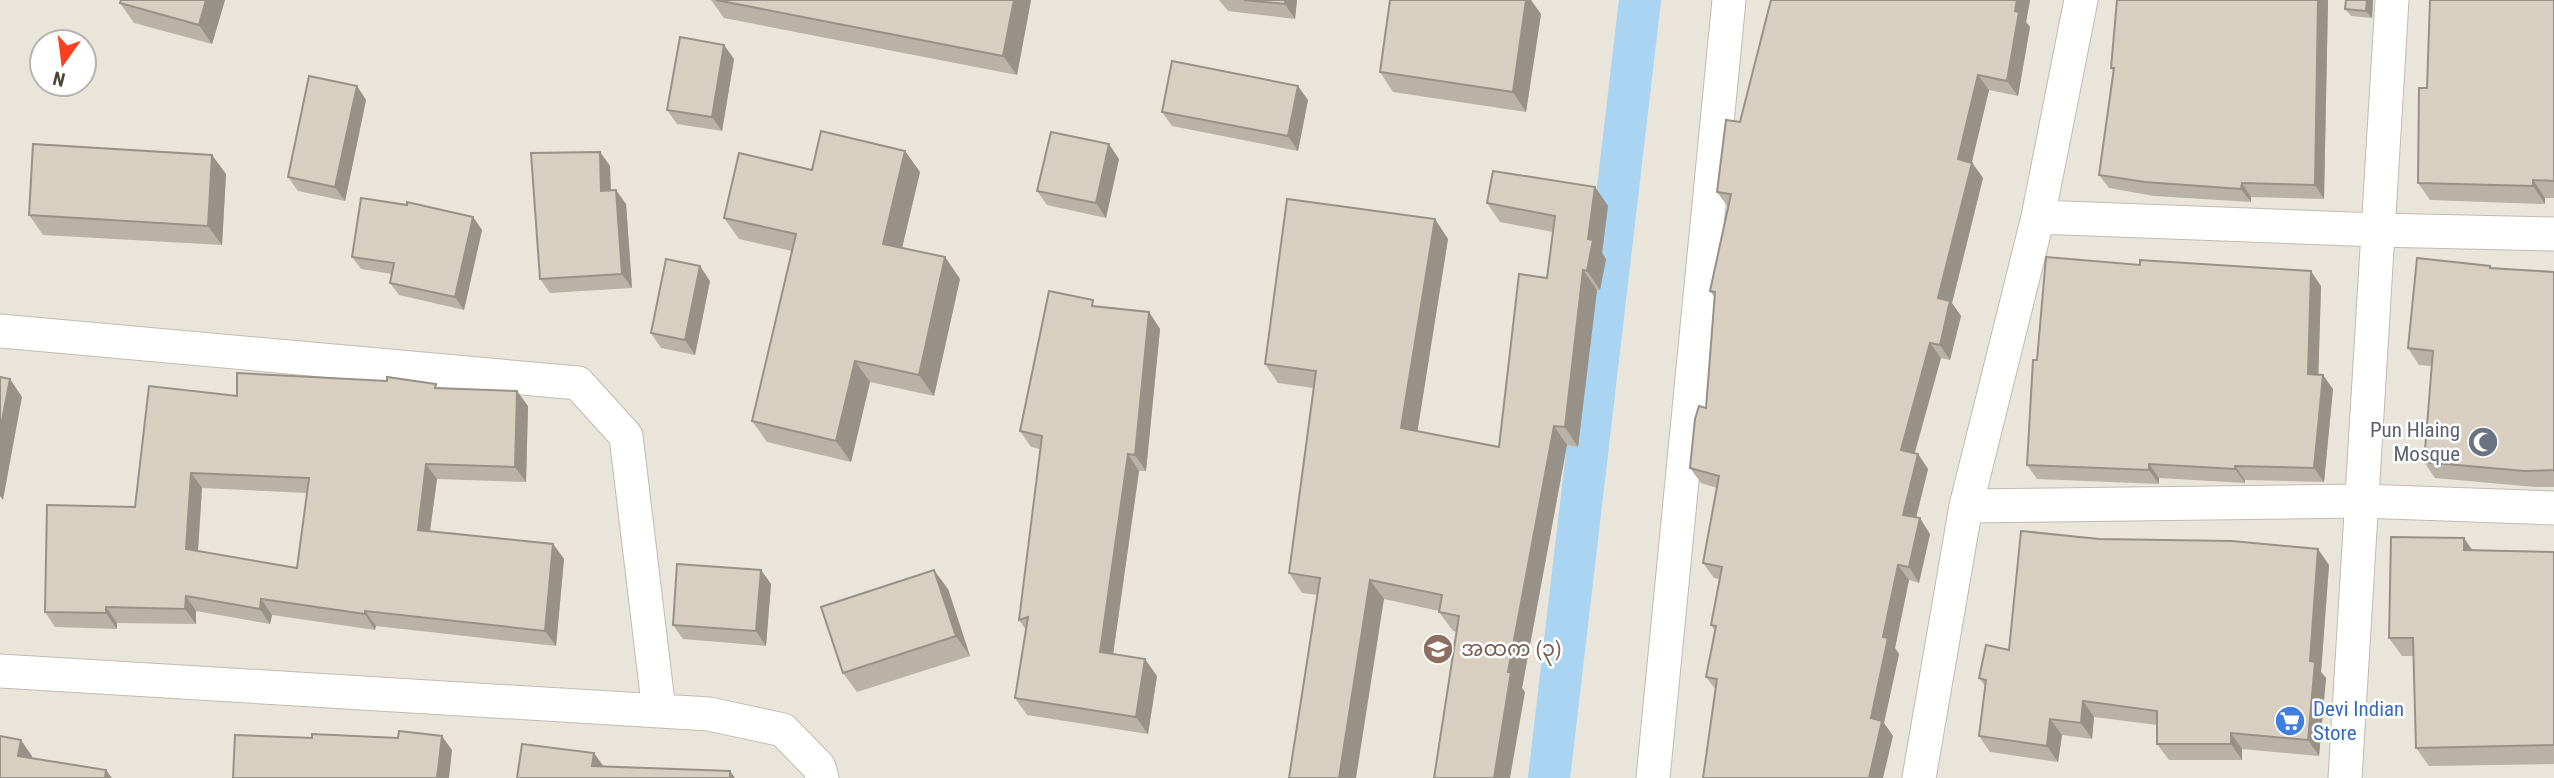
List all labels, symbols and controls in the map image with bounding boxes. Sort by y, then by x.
north arrow [28,28,98,98]
text: N [51,66,67,92]
place label: Pun Hlaing Mosque [2370,418,2460,466]
mosque icon: Pun Hlaing Mosque [2466,425,2500,459]
school or university icon: အထက (၃) [1421,632,1455,666]
place label: အထက (၃) [1461,637,1562,666]
place label: Devi Indian Store [2313,697,2404,745]
supermarket icon: Devi Indian Store [2273,704,2307,738]

